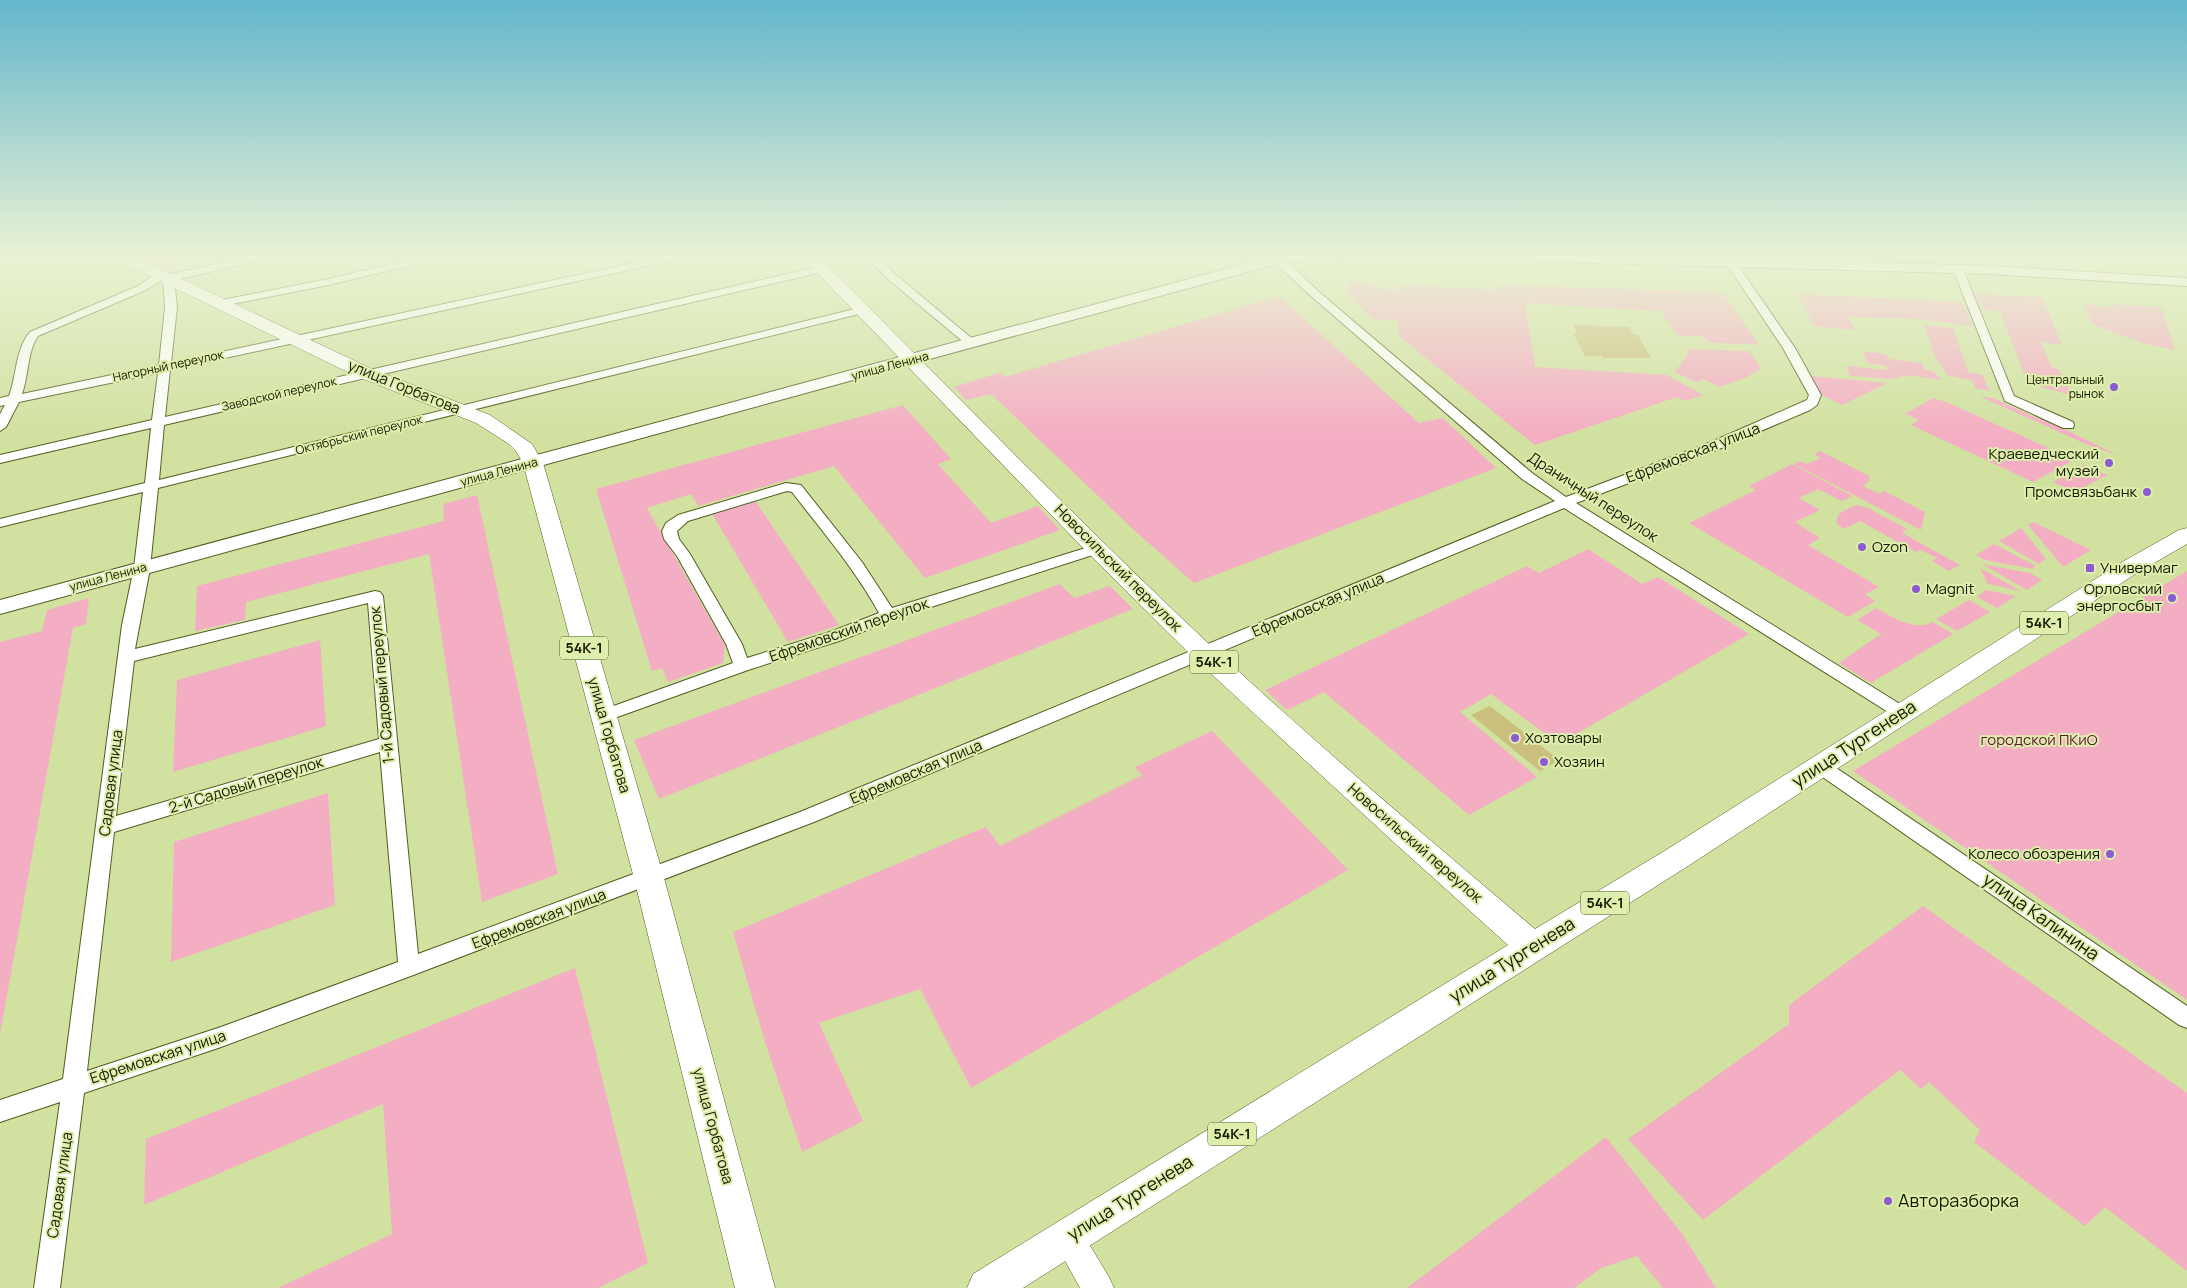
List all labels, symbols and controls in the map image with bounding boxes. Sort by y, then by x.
street label: Нагорный переулок [111,345,226,386]
street label: улица Ленина [849,347,930,384]
street label: улица Горбатова [345,354,464,419]
place label: Центральный рынок [2026,371,2105,402]
street label: Заводской переулок [220,372,339,415]
marker: Центральный рынок [2108,381,2120,393]
street label: Октябрьский переулок [294,410,425,459]
street label: Ефремовская улица [1623,417,1763,488]
place label: Краеведческий музей [1989,443,2099,481]
street label: Драничный переулок [1524,446,1663,547]
street label: улица Ленина [458,453,539,490]
marker: Краеведческий музей [2103,457,2115,469]
place label: Промсвязьбанк [2025,481,2138,502]
marker: Промсвязьбанк [2141,486,2153,498]
street label: Новосильский переулок [1050,499,1187,637]
place label: Ozon [1872,536,1908,557]
marker: Ozon [1856,541,1868,553]
place label: Универмаг [2100,557,2178,578]
street label: улица Ленина [67,558,148,595]
marker: Универмаг [2084,562,2096,574]
street label: Ефремовская улица [1248,567,1387,642]
place label: Magnit [1926,578,1974,599]
place label: Орловский энергосбыт [2077,578,2162,616]
marker: Magnit [1910,583,1922,595]
street label: Ефремовский переулок [766,592,932,667]
marker: Орловский энергосбыт [2166,592,2178,604]
street label: 1-й Садовый переулок [364,605,399,764]
road number: 54К-1 [2020,612,2068,634]
road number: 54К-1 [560,636,608,660]
road number: 54К-1 [1190,650,1238,674]
street label: улица Горбатова [583,674,636,795]
street label: улица Тургенева [1787,694,1920,792]
place label: Хозтовары [1525,727,1602,748]
street label: Садовая улица [94,729,127,837]
park label: городской ПКиО [1980,729,2098,750]
marker: Хозтовары [1509,732,1521,744]
street label: Ефремовская улица [846,734,985,809]
street label: 2-й Садовый переулок [166,751,326,818]
place label: Хозяин [1554,751,1605,772]
marker: Хозяин [1538,756,1550,768]
street label: Новосильский переулок [1343,778,1488,908]
place label: Колесо обозрения [1968,843,2100,864]
marker: Колесо обозрения [2104,848,2116,860]
street label: улица Калинина [1978,867,2105,965]
street label: Ефремовская улица [469,883,609,954]
road number: 54К-1 [1581,891,1629,914]
street label: улица Тургенева [1444,911,1579,1007]
street label: Ефремовская улица [87,1025,229,1088]
street label: улица Горбатова [688,1065,739,1186]
road number: 54К-1 [1208,1122,1256,1146]
street label: Садовая улица [42,1131,77,1239]
street label: улица Тургенева [1062,1149,1197,1245]
place label: Авторазборка [1898,1188,2019,1212]
marker: Авторазборка [1882,1195,1894,1207]

